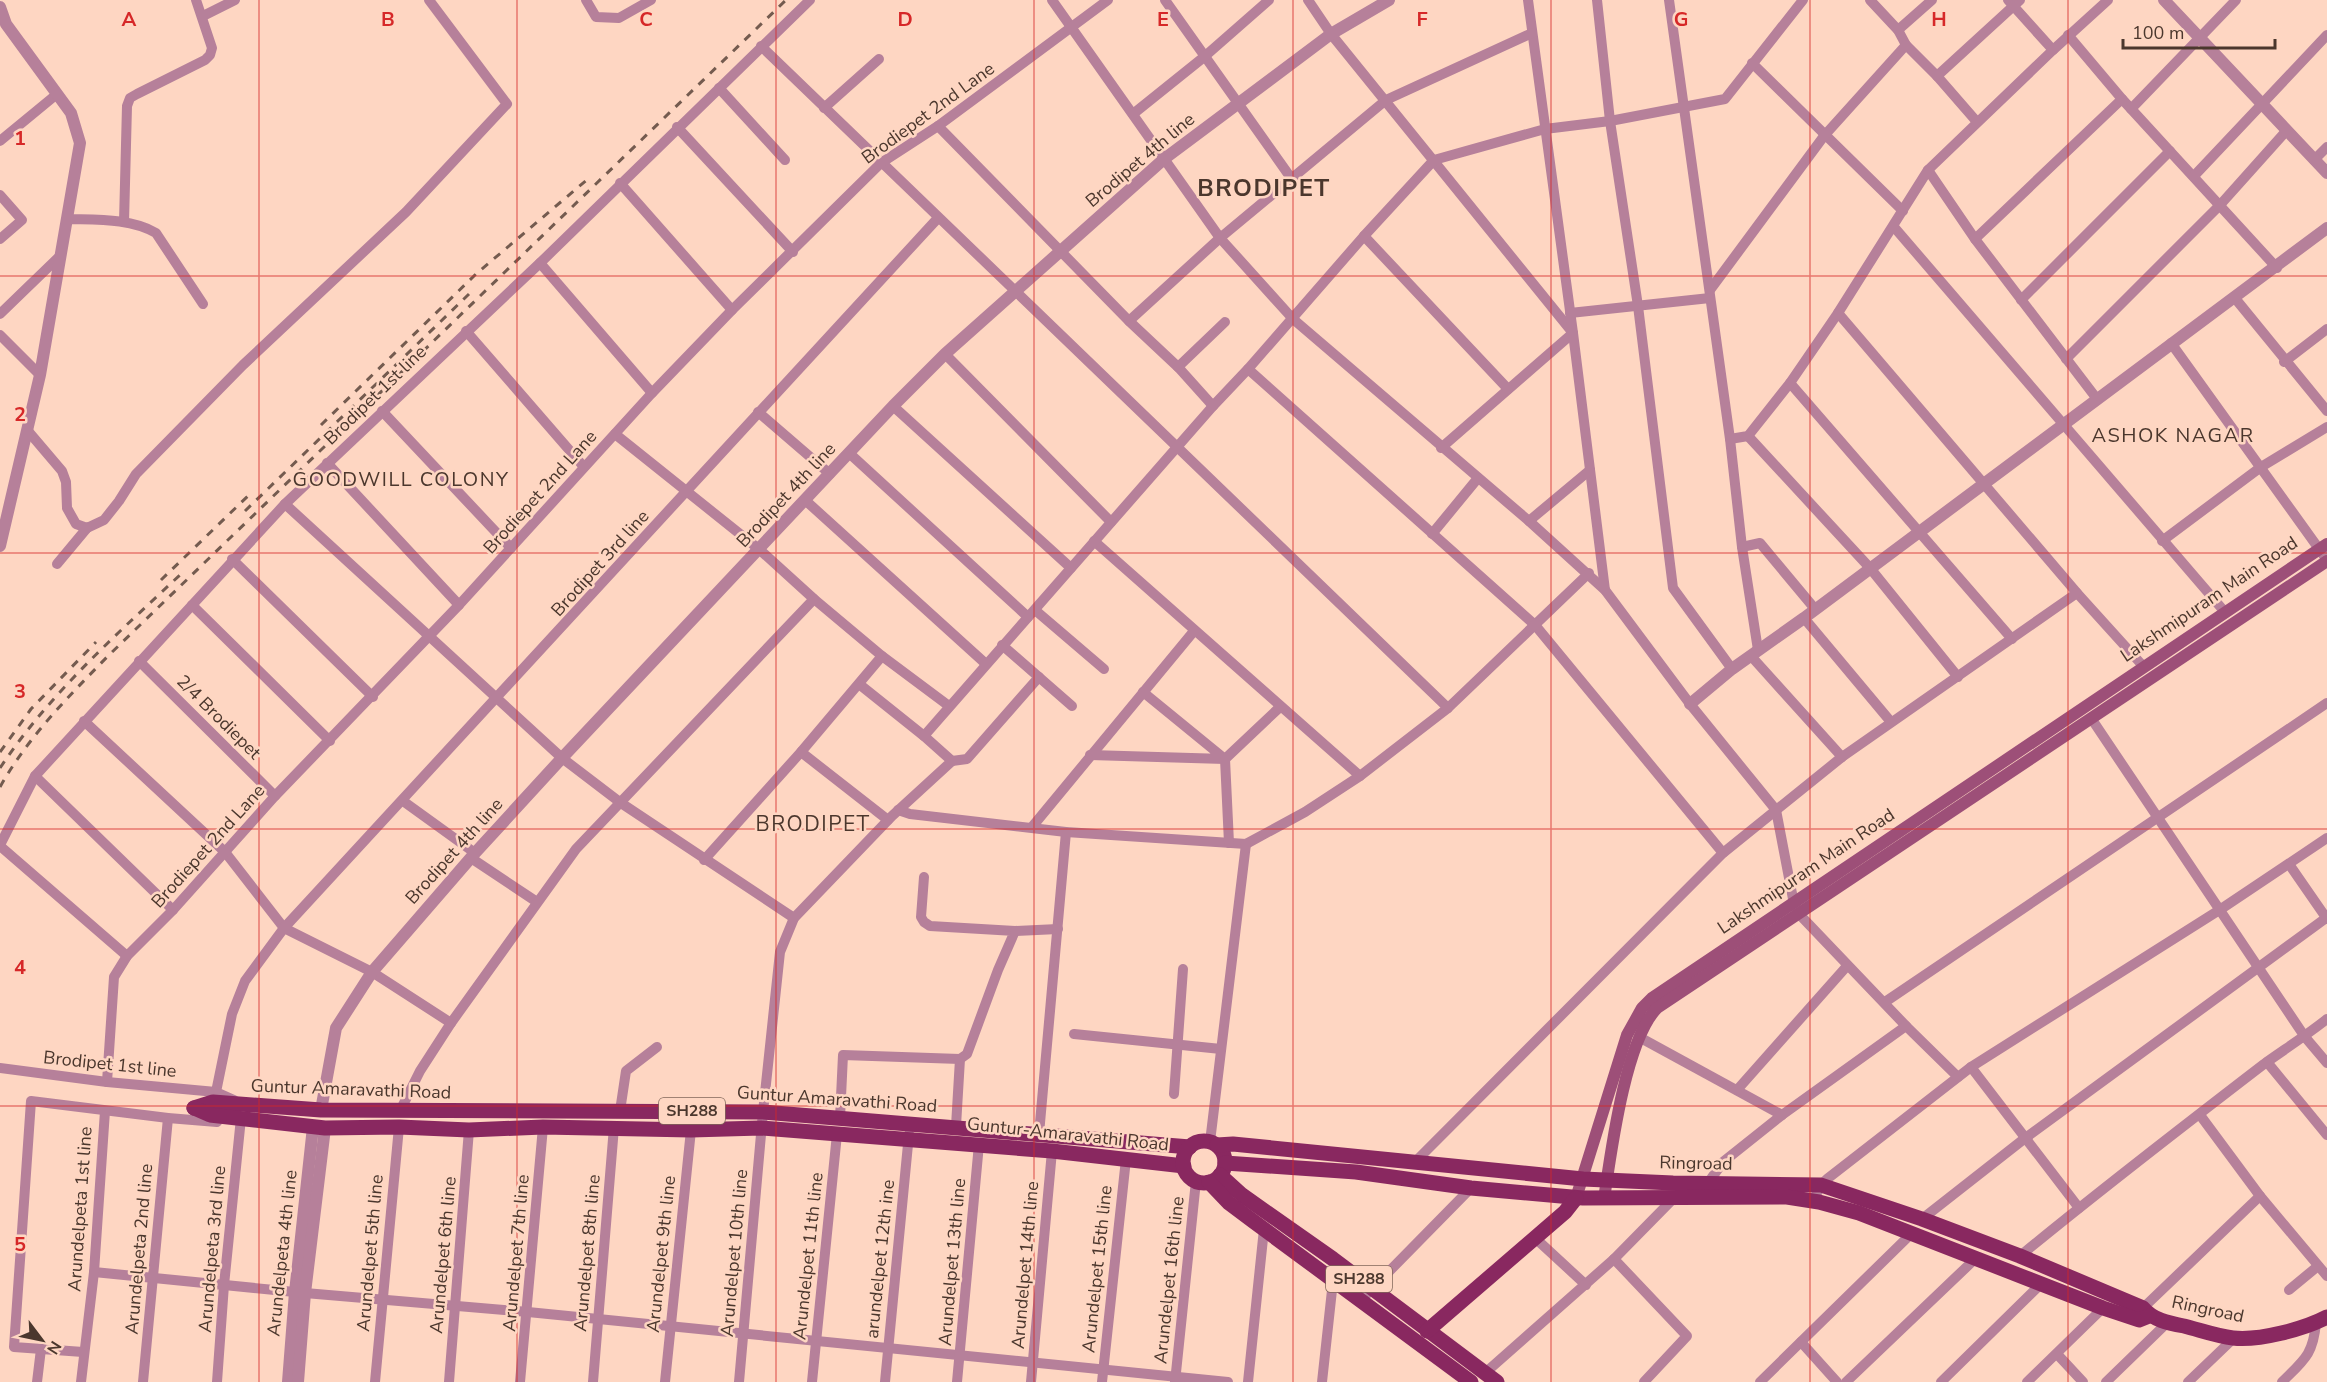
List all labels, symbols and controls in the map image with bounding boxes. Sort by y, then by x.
text: A [122,6,137,33]
text: B [381,6,395,33]
text: C [639,6,653,33]
text: D [897,6,913,33]
text: E [1157,6,1169,33]
text: F [1416,6,1428,33]
text: G [1674,6,1688,33]
text: H [1931,6,1947,33]
scale bar [2123,12,2274,50]
text: 100 m [2132,21,2184,45]
street label: Brodiepet 2nd Lane [857,57,999,169]
street label: Brodipet 4th line [1080,107,1200,213]
text: 1 [14,125,26,152]
district label: BRODIPET [1197,172,1331,204]
street label: Brodipet 1st line [319,340,431,450]
text: 2 [14,401,26,428]
district label: ASHOK NAGAR [2091,422,2255,449]
street label: Brodiepet 2nd Lane [478,425,602,559]
street label: Brodipet 4th line [731,437,841,553]
district label: GOODWILL COLONY [293,466,509,493]
street label: Brodipet 3rd line [546,505,654,621]
street label: Lakshmipuram Main Road [2116,531,2302,667]
street label: 2/4 Brodiepet [171,669,267,765]
text: 3 [14,678,26,705]
street label: Brodiepet 2nd Lane [146,779,270,913]
street label: Brodipet 4th line [400,793,508,909]
street label: Lakshmipuram Main Road [1713,803,1899,939]
district label: BRODIPET [755,810,871,838]
text: 4 [14,954,26,981]
street label: Brodipet 1st line [42,1045,178,1083]
street label: Guntur Amaravathi Road [250,1074,452,1104]
street label: Guntur Amaravathi Road [736,1080,938,1118]
road number: SH288 [659,1098,725,1124]
street label: Guntur-Amaravathi Road [966,1111,1170,1157]
street label: Arundelpeta 1st line [62,1126,98,1292]
street label: Ringroad [1659,1150,1733,1176]
street label: Arundelpeta 2nd line [120,1163,158,1335]
street label: Arundelpeta 3rd line [193,1165,231,1333]
street label: Arundelpet 10th line [715,1168,753,1338]
street label: Arundelpeta 4th line [261,1169,303,1337]
street label: Arundelpet 11th line [787,1171,829,1341]
street label: Arundelpet 5th line [351,1173,389,1333]
street label: Arundelpet 7th line [497,1173,535,1333]
street label: Arundelpet 8th line [568,1173,606,1333]
street label: Arundelpet 9th line [641,1174,681,1334]
street label: Arundelpet 6th line [424,1175,462,1335]
street label: Arundelpet 13th line [933,1177,971,1347]
street label: arundelpet 12th ine [860,1178,900,1340]
street label: Arundelpet 14th line [1006,1180,1044,1350]
street label: Arundelpet 15th line [1076,1184,1118,1354]
street label: Arundelpet 16th line [1148,1195,1190,1365]
text: 5 [14,1231,26,1258]
road number: SH288 [1326,1266,1392,1292]
street label: Ringroad [2170,1290,2246,1328]
north arrow [12,1310,72,1370]
text: N [41,1337,66,1358]

